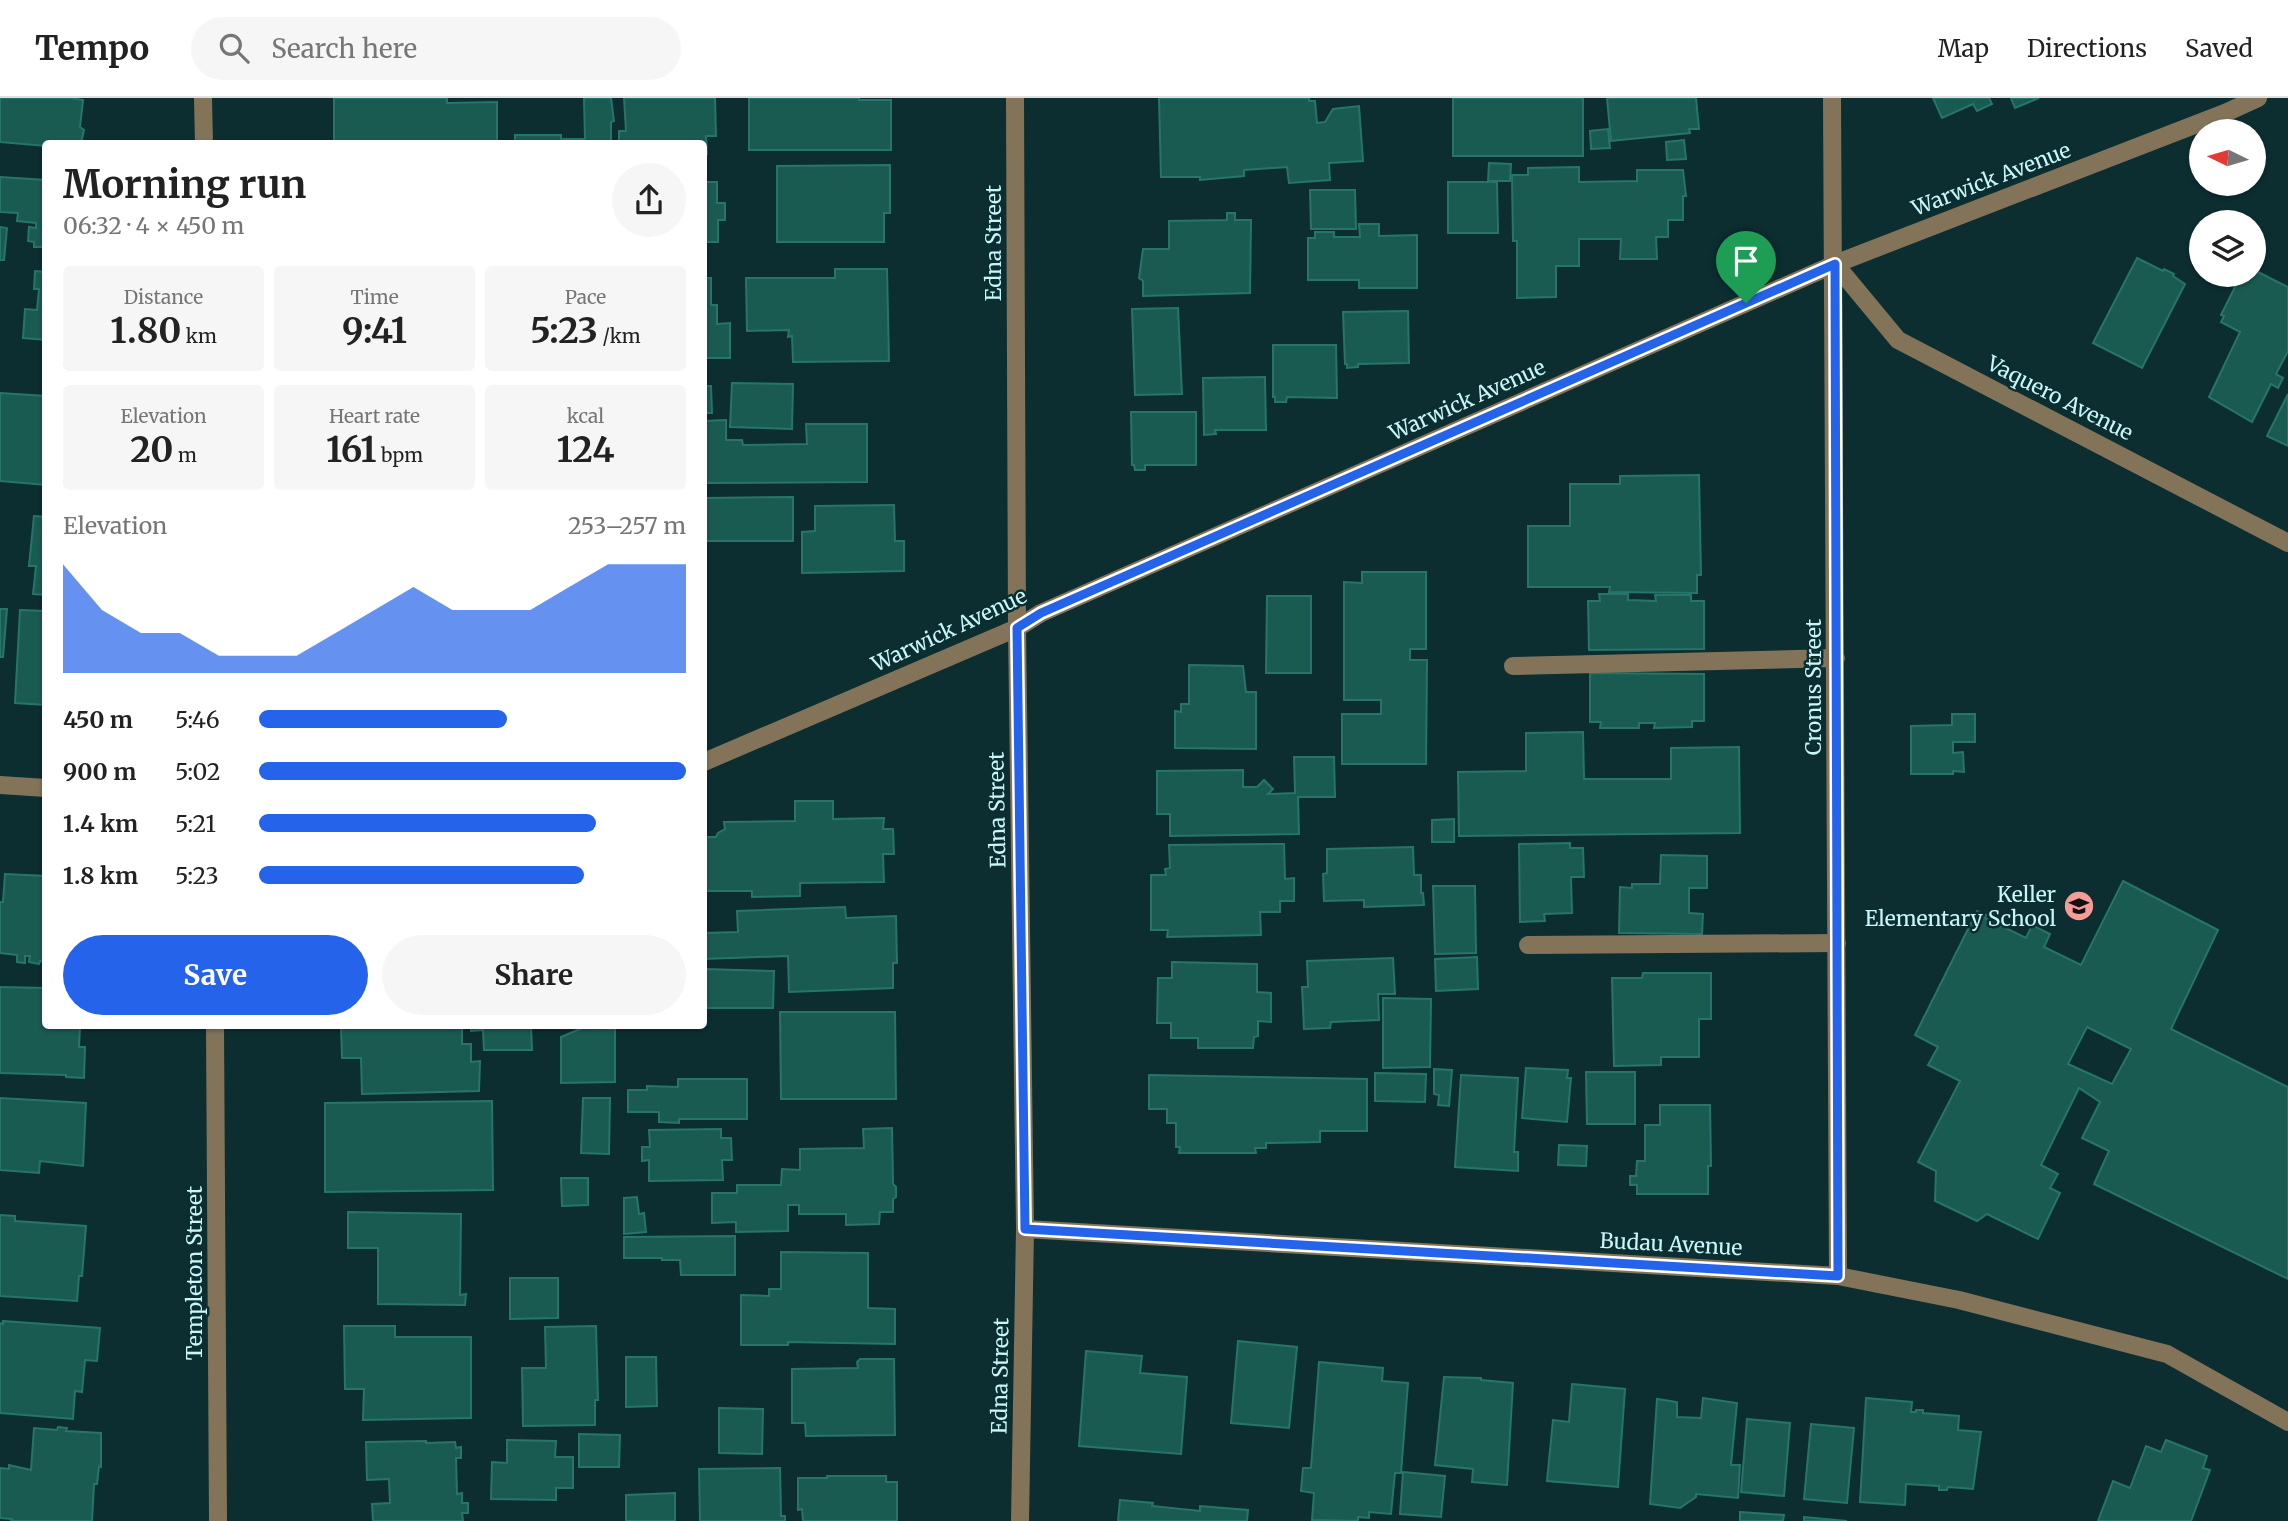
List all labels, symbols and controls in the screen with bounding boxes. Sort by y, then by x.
search box [191,17,681,80]
text: Tempo [35,28,149,69]
icon: search [215,29,253,67]
text: Search here [271,32,417,65]
text: Map [1938,33,1989,64]
text: Directions [2027,33,2147,64]
text: Saved [2185,33,2253,64]
north arrow [2189,119,2266,196]
map controls [2189,119,2266,287]
street label: Warwick Avenue [1907,136,2074,222]
text: Morning run [63,161,306,208]
button: share [612,163,686,237]
street label: Edna Street [980,185,1007,301]
button: layers [2189,210,2266,287]
text: 06:32 · 4 × 450 m [63,211,244,240]
pin [1716,231,1776,303]
icon: arrive [1727,242,1765,280]
text: Distance [124,285,203,309]
text: Time [350,285,399,309]
text: Pace [565,285,606,309]
text: 1.80 [110,309,181,353]
text: 9:41 [342,309,407,353]
text: 5:23 [530,309,598,353]
text: km [181,324,217,348]
text: /km [598,324,641,348]
street label: Vaquero Avenue [1982,349,2138,446]
street label: Warwick Avenue [1384,353,1549,447]
text: Elevation [120,404,207,428]
text: Heart rate [329,404,420,428]
text: kcal [567,404,604,428]
text: 20 [130,428,173,472]
text: 161 [326,428,377,472]
text: 124 [556,428,615,472]
text: m [173,443,197,467]
text: bpm [377,443,423,467]
text: Elevation [63,511,167,540]
text: 253–257 m [568,511,686,540]
street label: Warwick Avenue [866,582,1031,678]
street label: Cronus Street [1800,619,1827,755]
text: 450 m [63,705,133,734]
text: 5:46 [175,705,220,734]
street label: Edna Street [982,752,1012,868]
text: 900 m [63,757,136,786]
text: 5:02 [175,757,220,786]
text: 1.4 km [63,809,138,838]
text: 5:21 [175,809,216,838]
text: 1.8 km [63,861,138,890]
text: 5:23 [175,861,219,890]
place label: Keller Elementary School [1865,881,2057,932]
school or university icon: Keller Elementary School [2062,889,2096,923]
button: Save [63,935,368,1015]
button: Share [382,935,686,1015]
street label: Templeton Street [181,1186,208,1360]
street label: Budau Avenue [1599,1227,1743,1261]
street label: Edna Street [985,1318,1015,1434]

